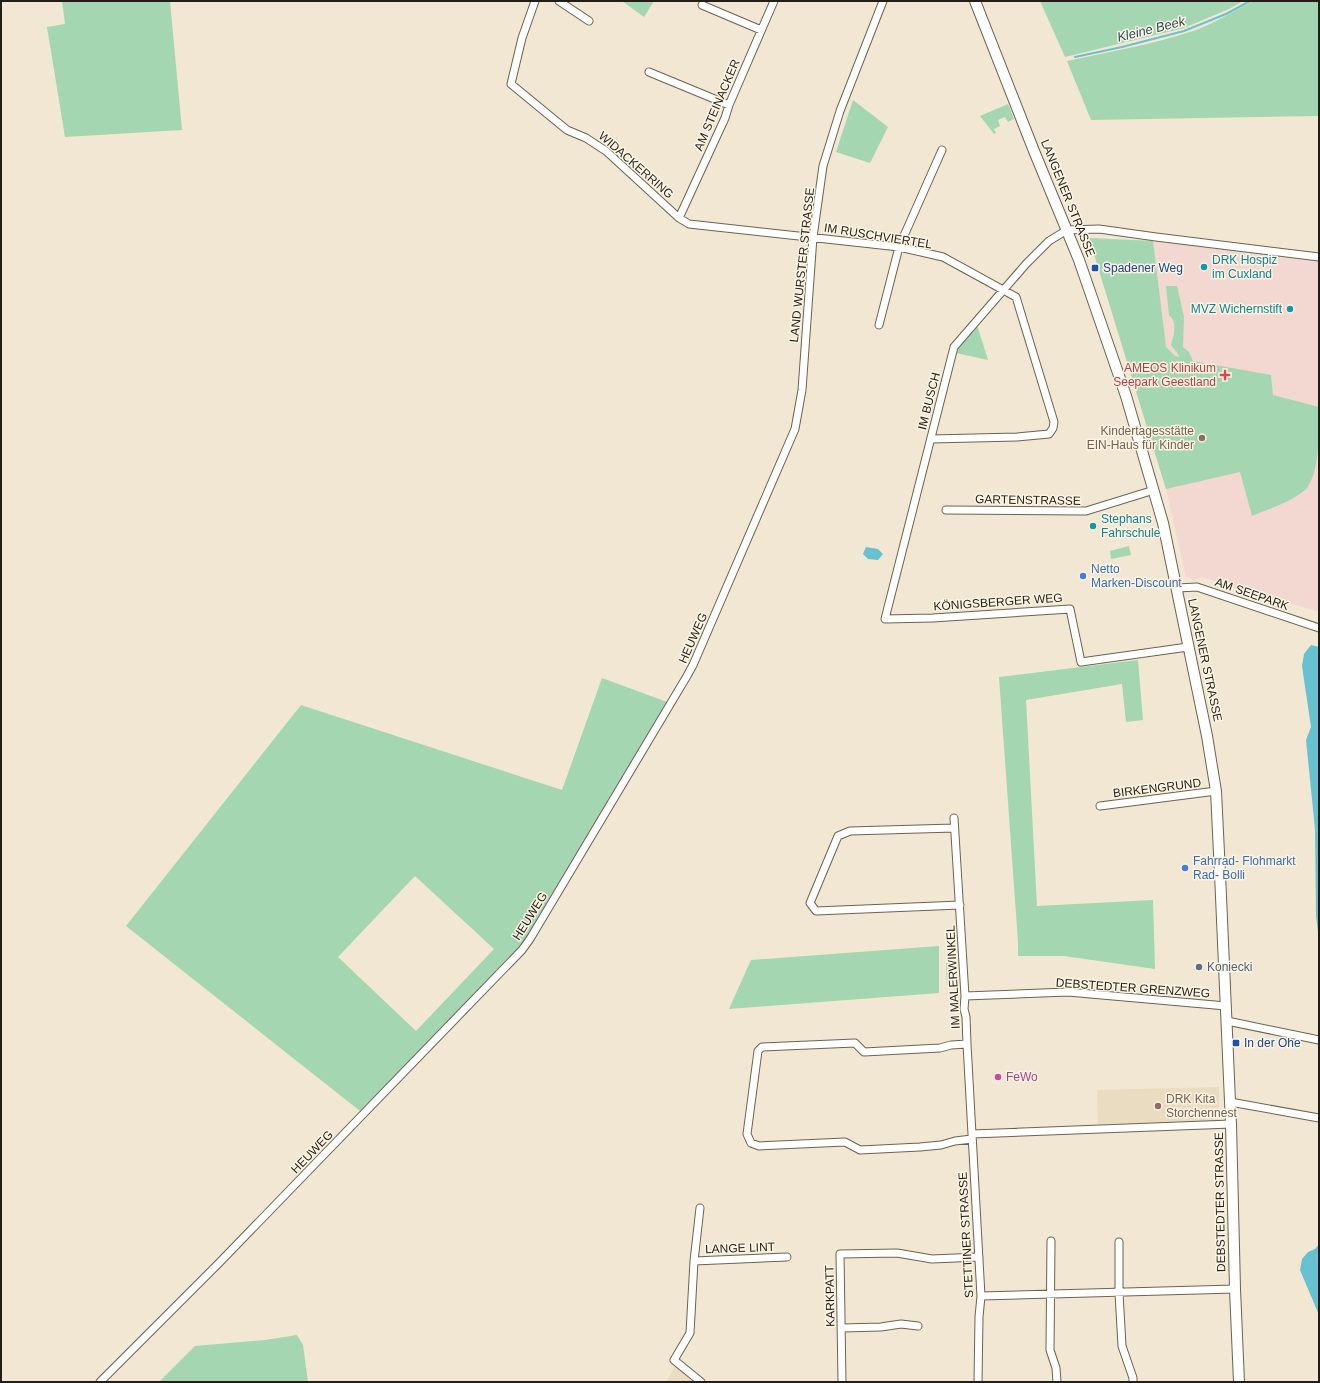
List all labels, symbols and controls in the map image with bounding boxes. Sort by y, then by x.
water label: Kleine Beek [1116,13,1188,45]
street label: AM STEINACKER [691,57,743,153]
street label: WIDACKERRING [596,129,676,201]
street label: LANGENER STRASSE [1038,137,1098,259]
street label: LAND WURSTER STRASSE [787,187,817,343]
street label: IM RUSCHVIERTEL [823,221,933,251]
place label: DRK Hospiz im Cuxland [1212,253,1277,281]
place label: Spadener Weg [1103,261,1183,275]
marker: DRK Hospiz im Cuxland [1199,262,1209,272]
marker: Spadener Weg [1090,263,1100,273]
place label: MVZ Wichernstift [1191,302,1283,316]
marker: MVZ Wichernstift [1285,304,1295,314]
place label: AMEOS Klinikum Seepark Geestland [1113,361,1216,389]
marker: AMEOS Klinikum Seepark Geestland [1219,369,1231,381]
street label: IM BUSCH [915,371,943,431]
place label: Kindertagesstätte EIN-Haus für Kinder [1087,424,1194,452]
marker: Kindertagesstätte EIN-Haus für Kinder [1197,433,1207,443]
street label: GARTENSTRASSE [975,492,1081,508]
place label: Stephans Fahrschule [1101,512,1161,540]
marker: Stephans Fahrschule [1088,521,1098,531]
place label: Netto Marken-Discount [1091,562,1182,590]
marker: Netto Marken-Discount [1078,571,1088,581]
street label: AM SEEPARK [1213,575,1291,613]
street label: KÖNIGSBERGER WEG [933,591,1063,613]
street label: LANGENER STRASSE [1185,597,1225,723]
street label: HEUWEG [676,610,710,666]
street label: BIRKENGRUND [1112,776,1202,800]
place label: Fahrrad- Flohmarkt Rad- Bolli [1193,854,1296,882]
marker: Fahrrad- Flohmarkt Rad- Bolli [1180,863,1190,873]
street label: HEUWEG [510,889,550,943]
street label: IM MALERWINKEL [943,924,963,1029]
place label: Koniecki [1207,960,1252,974]
marker: Koniecki [1194,962,1204,972]
street label: DEBSTEDTER GRENZWEG [1055,976,1211,1000]
place label: In der Ohe [1244,1036,1301,1050]
marker: In der Ohe [1231,1038,1241,1048]
place label: FeWo [1006,1070,1038,1084]
marker: FeWo [993,1072,1003,1082]
place label: DRK Kita Storchennest [1166,1092,1237,1120]
marker: DRK Kita Storchennest [1153,1101,1163,1111]
street label: HEUWEG [288,1128,336,1176]
street label: DEBSTEDTER STRASSE [1212,1132,1228,1272]
street label: STETTINER STRASSE [956,1172,976,1298]
street label: LANGE LINT [705,1240,776,1256]
street label: KARKPATT [822,1264,838,1327]

